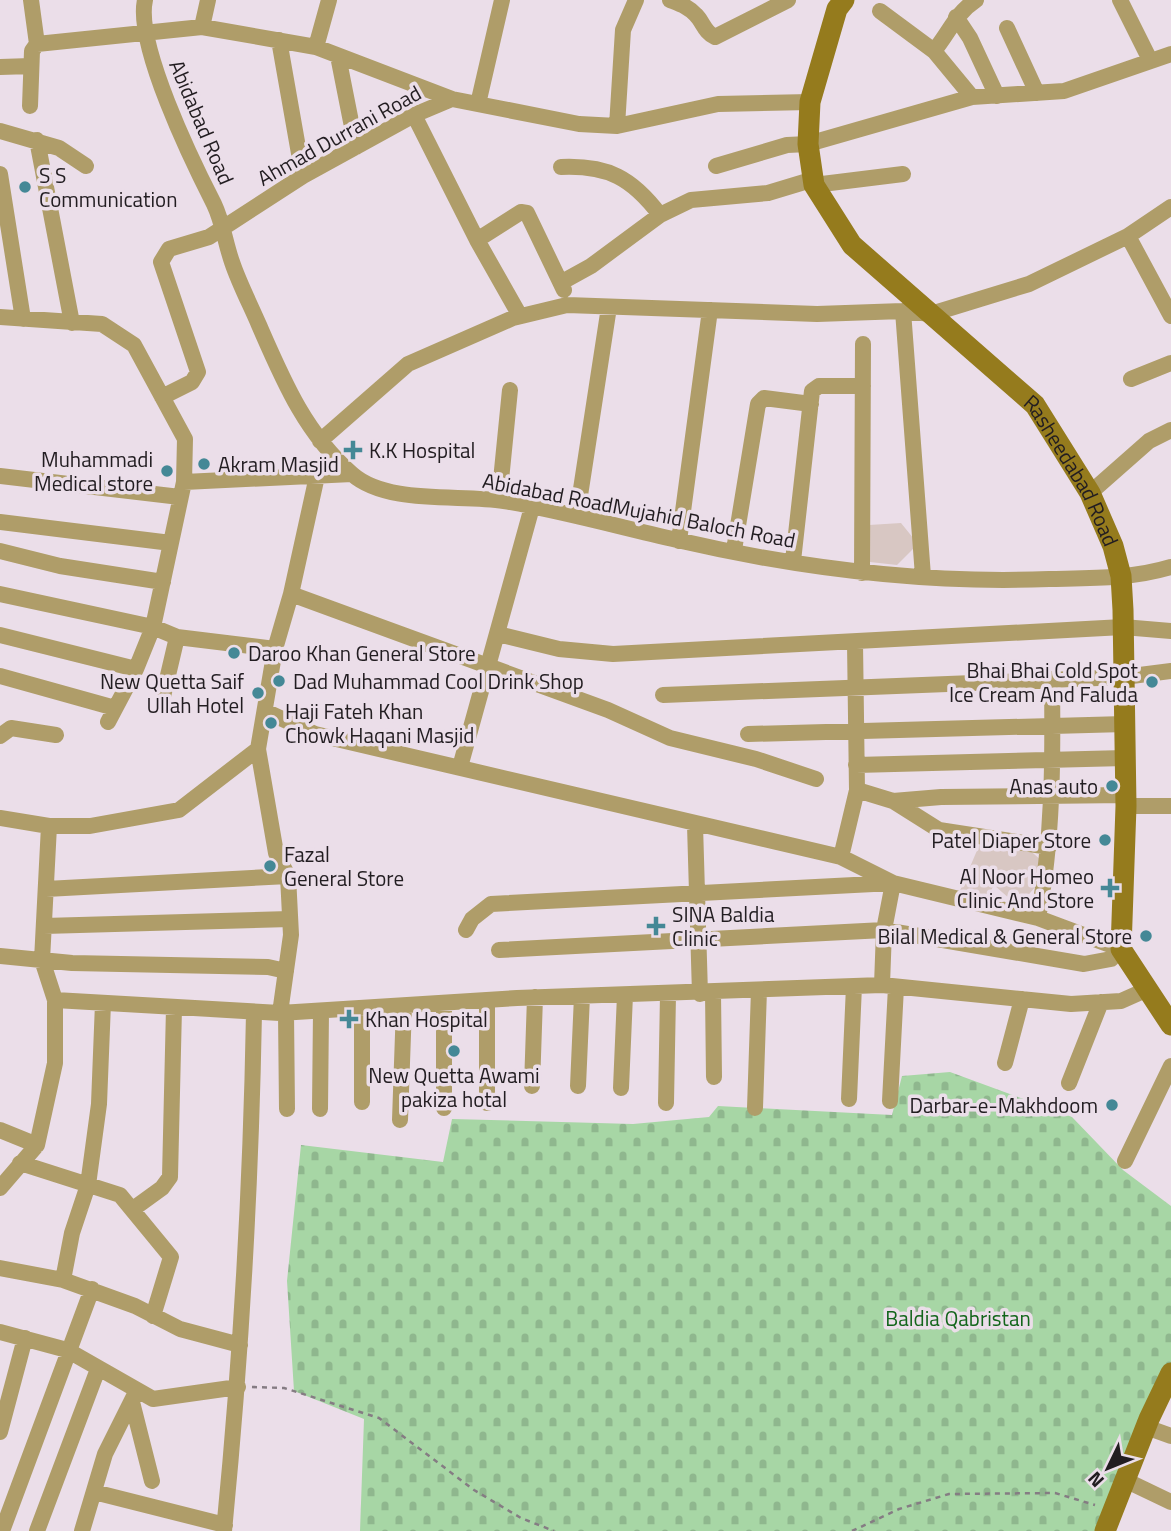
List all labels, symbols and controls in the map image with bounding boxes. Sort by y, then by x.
street label: Abidabad Road [161,55,243,189]
street label: Ahmad Durrani Road [251,77,427,193]
place label: S S Communication [39,159,177,215]
marker: S S Communication [17,179,33,195]
street label: Rasheedabad Road [1017,386,1127,551]
place label: K.K Hospital [369,434,475,466]
marker: K.K Hospital [343,440,363,460]
place label: Muhammadi Medical store [34,443,153,499]
place label: Akram Masjid [218,448,339,480]
marker: Akram Masjid [196,456,212,472]
marker: Muhammadi Medical store [159,463,175,479]
street label: Abidabad RoadMujahid Baloch Road [480,464,798,556]
place label: Daroo Khan General Store [248,637,476,669]
marker: Daroo Khan General Store [226,645,242,661]
place label: Bhai Bhai Cold Spot Ice Cream And Faluda [949,654,1139,710]
place label: New Quetta Saif Ullah Hotel [100,665,244,721]
place label: Dad Muhammad Cool Drink Shop [293,665,584,697]
marker: Dad Muhammad Cool Drink Shop [271,673,287,689]
marker: Bhai Bhai Cold Spot Ice Cream And Faluda [1144,674,1160,690]
marker: New Quetta Saif Ullah Hotel [250,685,266,701]
place label: Haji Fateh Khan Chowk Haqani Masjid [285,695,474,751]
marker: Haji Fateh Khan Chowk Haqani Masjid [263,715,279,731]
place label: Anas auto [1009,770,1098,802]
marker: Anas auto [1104,778,1120,794]
place label: Patel Diaper Store [931,824,1091,856]
marker: Patel Diaper Store [1097,832,1113,848]
place label: Fazal General Store [284,838,404,894]
marker: Fazal General Store [262,858,278,874]
place label: Al Noor Homeo Clinic And Store [957,860,1094,916]
marker: Al Noor Homeo Clinic And Store [1100,878,1120,898]
place label: SINA Baldia Clinic [672,898,775,954]
marker: SINA Baldia Clinic [646,916,666,936]
place label: Bilal Medical & General Store [878,920,1132,952]
marker: Bilal Medical & General Store [1138,928,1154,944]
place label: Khan Hospital [365,1003,488,1035]
marker: Khan Hospital [339,1009,359,1029]
marker: New Quetta Awami pakiza hotal [446,1043,462,1059]
place label: New Quetta Awami pakiza hotal [368,1059,540,1115]
place label: Darbar-e-Makhdoom [909,1089,1098,1121]
marker: Darbar-e-Makhdoom [1104,1097,1120,1113]
park label: Baldia Qabristan [885,1302,1031,1334]
north arrow [1073,1433,1143,1503]
text: N [1080,1465,1110,1495]

